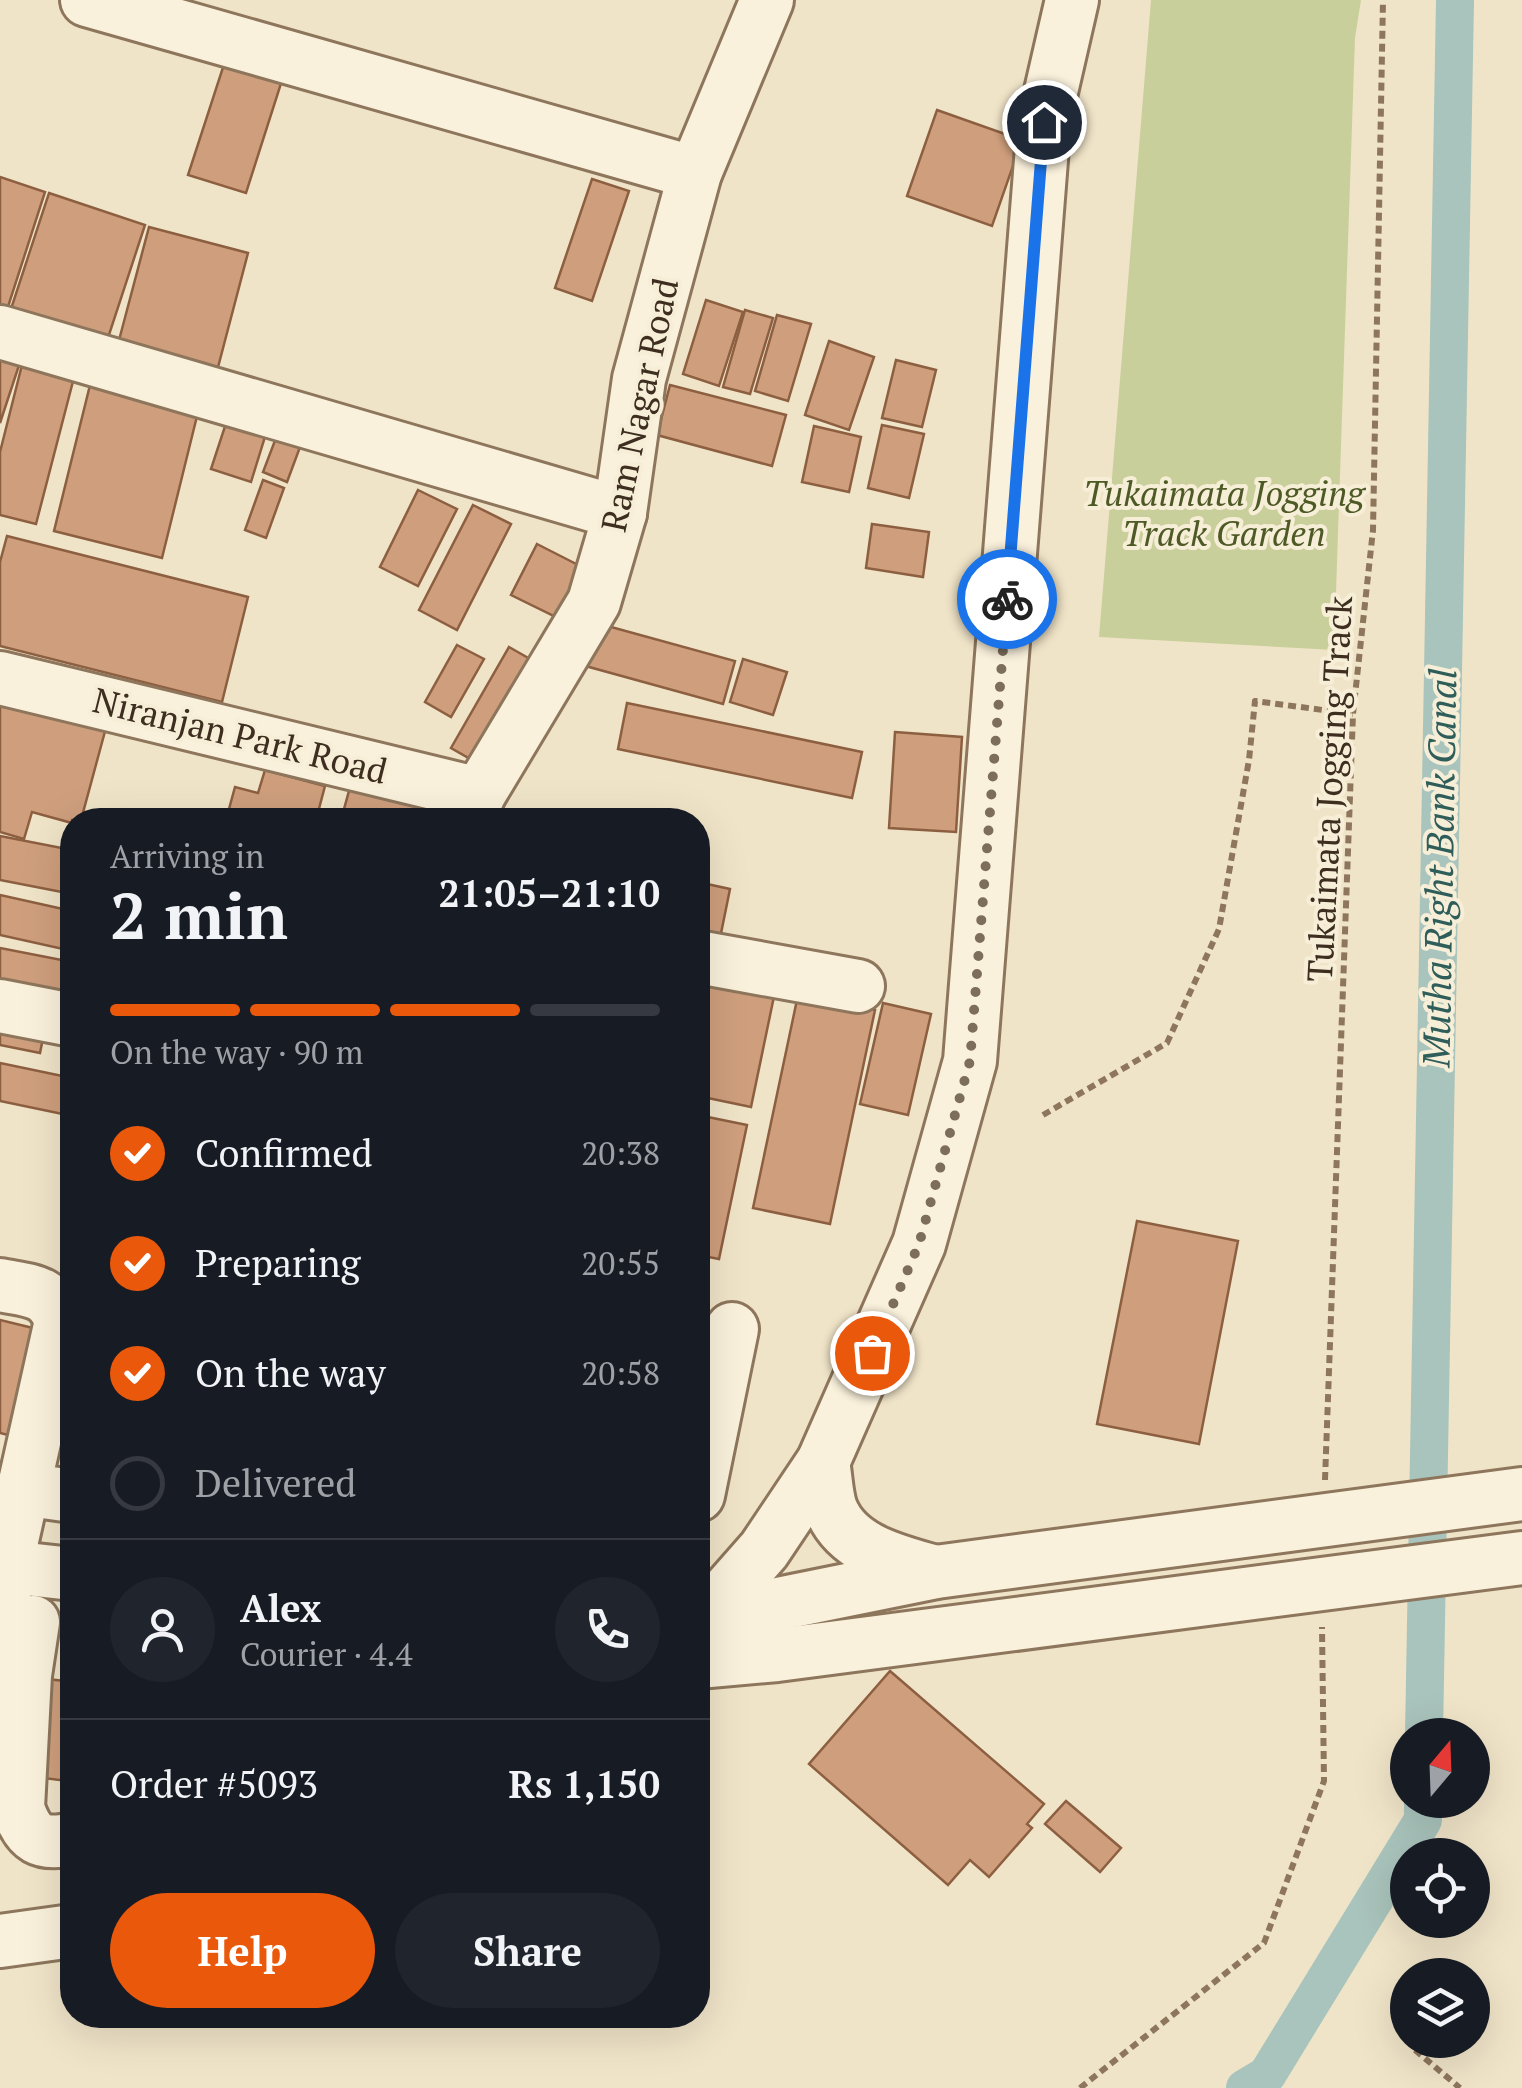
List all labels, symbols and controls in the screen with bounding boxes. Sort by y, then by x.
pin [1002,80,1087,165]
icon: home [1017,95,1072,150]
street label: Ram Nagar Road [590,274,688,536]
park label: Tukaimata Jogging Track Garden [1084,470,1366,556]
courier [957,549,1057,649]
icon: bike [980,572,1035,627]
street label: Tukaimata Jogging Track [1296,594,1362,983]
water label: Mutha Right Bank Canal [1411,668,1467,1069]
street label: Niranjan Park Road [88,676,392,794]
text: Arriving in [110,835,264,877]
text: 21:05–21:10 [438,868,660,918]
text: 2 min [110,871,288,958]
text: On the way · 90 m [110,1031,363,1073]
icon: check [110,1126,165,1181]
text: Confirmed [195,1128,373,1178]
text: 20:38 [581,1132,660,1174]
icon: check [110,1236,165,1291]
text: Preparing [195,1238,361,1288]
text: 20:55 [581,1242,660,1284]
pin [830,1311,915,1396]
icon: bag [845,1326,900,1381]
icon: check [110,1346,165,1401]
text: On the way [195,1348,386,1398]
text: 20:58 [581,1352,660,1394]
text: Delivered [195,1458,356,1508]
button: person [110,1577,215,1682]
button: phone [555,1577,660,1682]
text: Alex [240,1583,321,1633]
text: Courier · 4.4 [240,1633,412,1675]
north arrow [1390,1718,1490,1818]
map controls [1390,1718,1490,2058]
text: Order #5093 [110,1759,318,1809]
text: Rs 1,150 [509,1759,660,1809]
button: locate [1390,1838,1490,1938]
button: Help [110,1893,375,2008]
button: Share [395,1893,660,2008]
button: layers [1390,1958,1490,2058]

